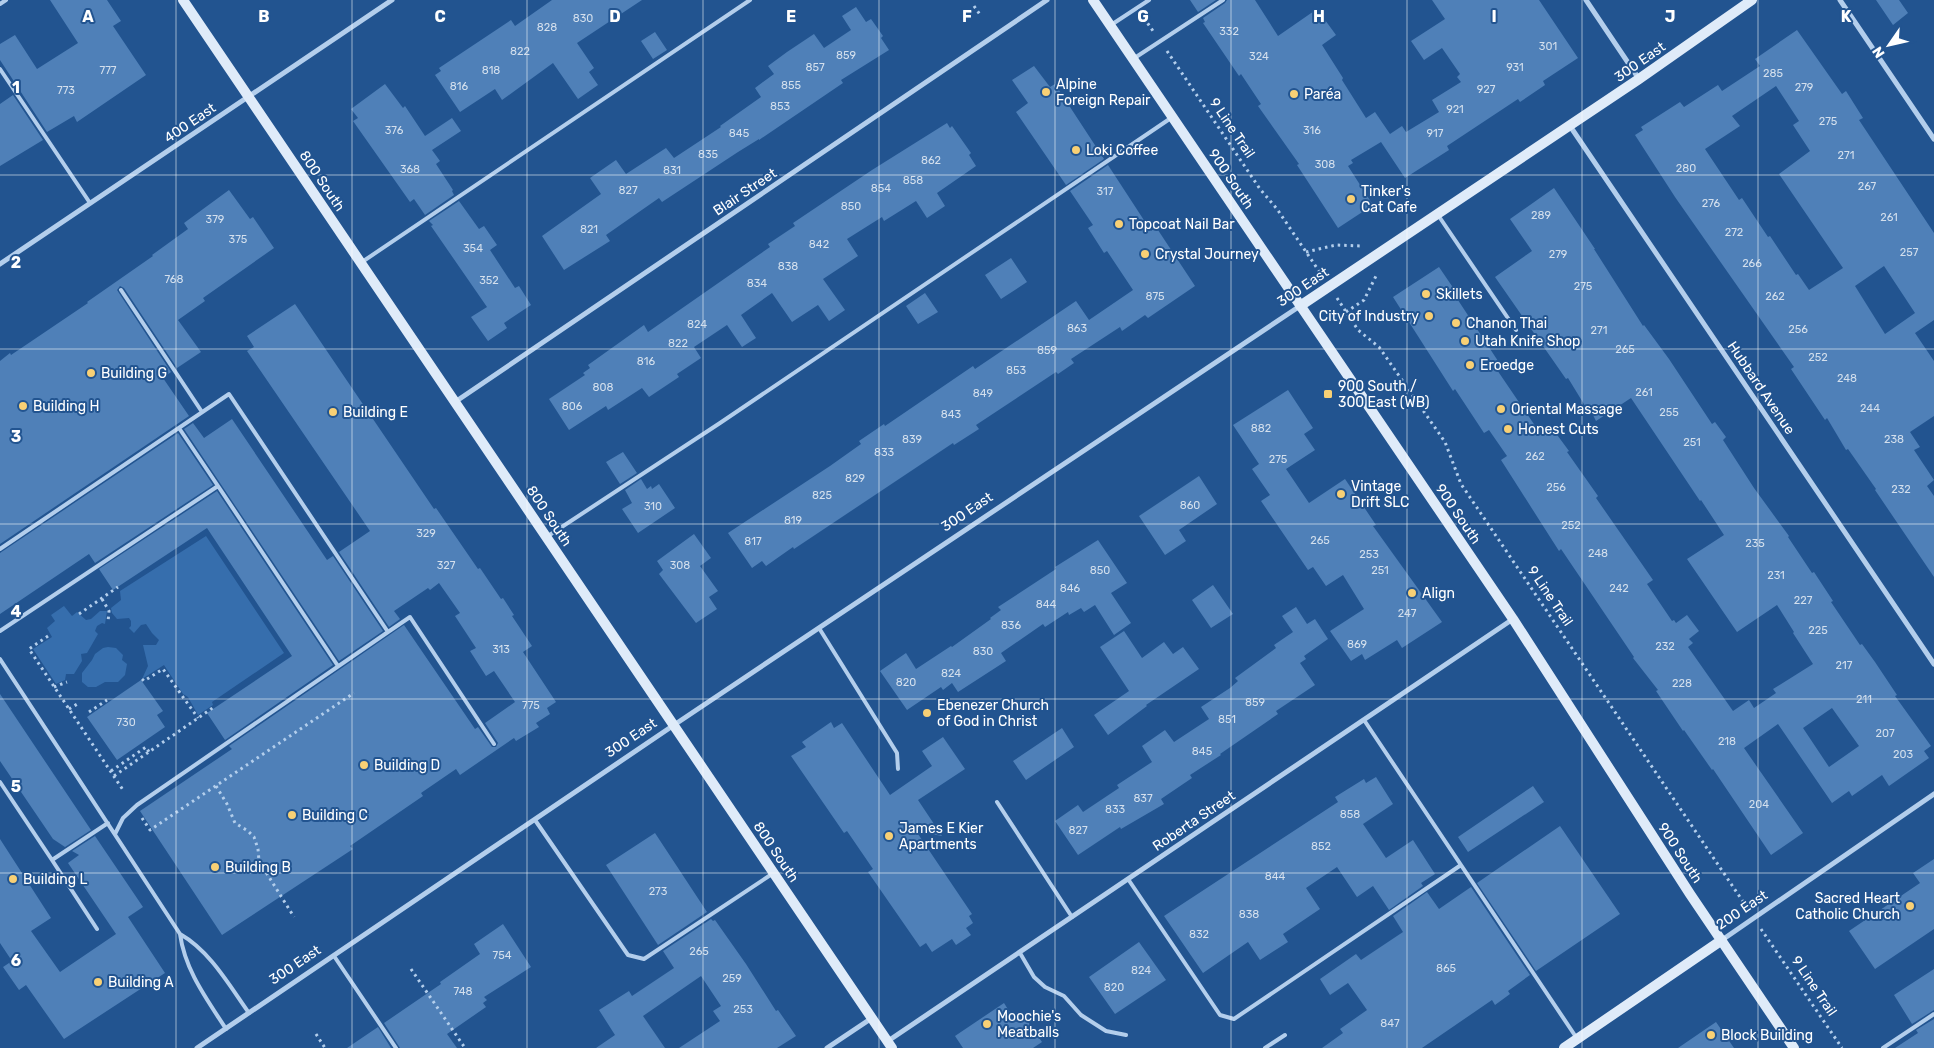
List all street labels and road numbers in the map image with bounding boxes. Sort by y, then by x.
street label: 300 East [1611,38,1669,86]
street label: 9 Line Trail [1206,95,1258,161]
street label: 400 East [161,99,220,146]
street label: 900 South [1205,146,1257,212]
street label: 800 South [296,148,348,214]
street label: Blair Street [710,164,780,219]
street label: 300 East [1274,263,1332,310]
street label: Hubbard Avenue [1724,338,1798,438]
street label: 900 South [1432,481,1484,547]
street label: 800 South [523,483,575,549]
street label: 300 East [938,488,996,535]
street label: 9 Line Trail [1524,563,1576,629]
street label: 300 East [602,714,660,761]
street label: Roberta Street [1150,787,1239,855]
street label: 800 South [750,819,802,885]
street label: 900 South [1654,820,1706,886]
street label: 200 East [1713,886,1771,933]
street label: 300 East [266,941,324,988]
street label: 9 Line Trail [1788,953,1840,1019]

